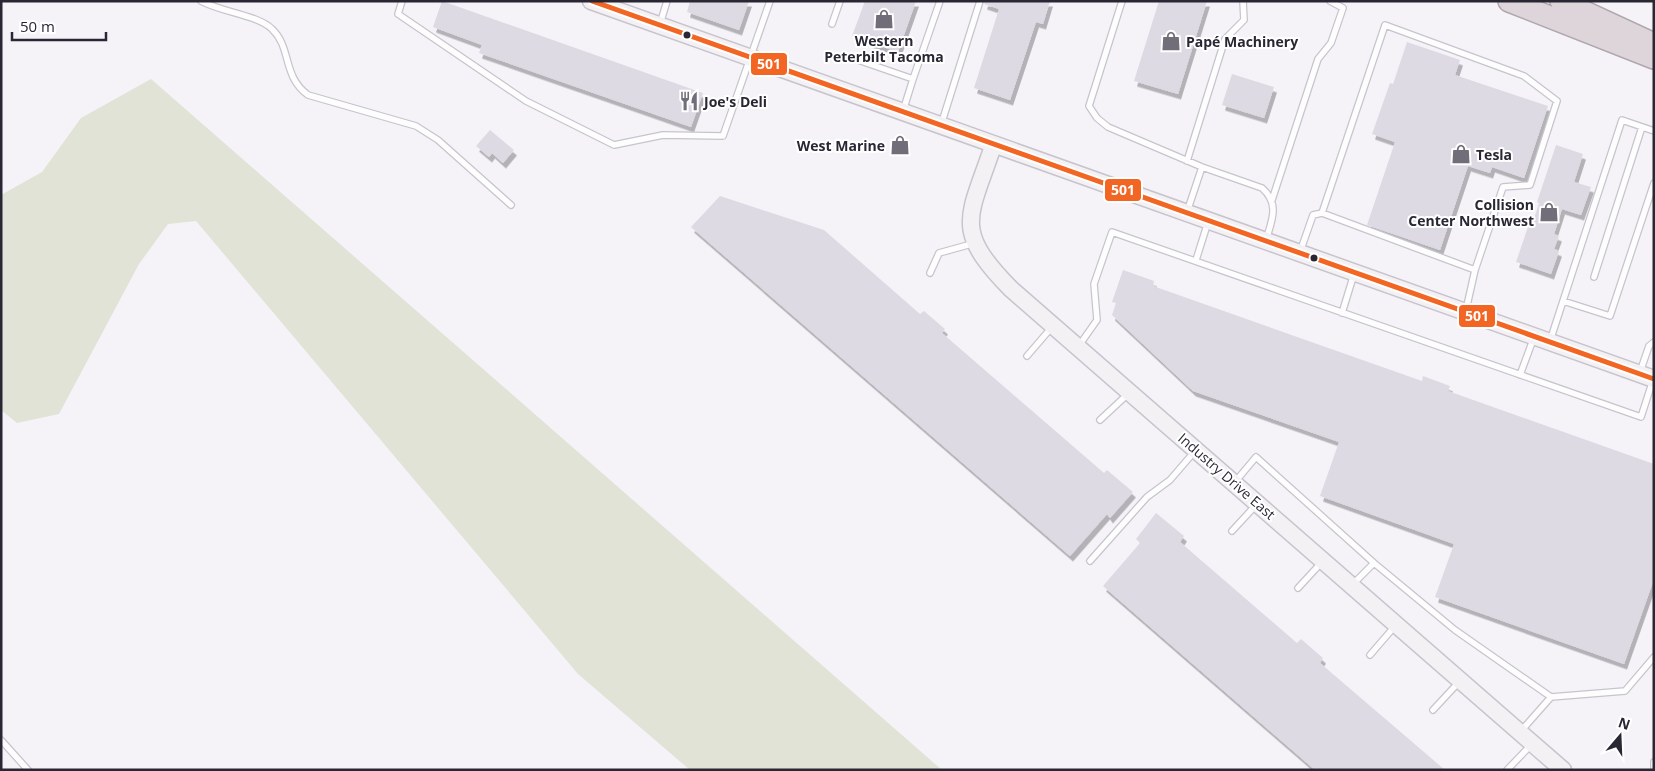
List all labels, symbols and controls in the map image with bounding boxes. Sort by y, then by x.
shop icon: Western Peterbilt Tacoma [873,8,895,30]
scale bar [12,10,106,42]
text: 50 m [20,16,55,36]
unlabelled marker [682,30,692,40]
shop icon: Papé Machinery [1160,30,1182,52]
place label: Western Peterbilt Tacoma [824,31,944,66]
place label: Papé Machinery [1186,32,1298,51]
line badge: 501 [750,52,788,76]
text: 501 [757,54,781,73]
restaurant icon: Joe's Deli [678,90,700,112]
place label: Joe's Deli [702,92,767,111]
shop icon: West Marine [889,134,911,156]
place label: West Marine [797,136,885,155]
shop icon: Tesla [1450,143,1472,165]
place label: Tesla [1476,145,1512,164]
line badge: 501 [1104,178,1142,202]
text: 501 [1111,180,1135,199]
place label: Collision Center Northwest [1408,195,1534,230]
shop icon: Collision Center Northwest [1538,201,1560,223]
unlabelled marker [1309,253,1319,263]
line badge: 501 [1458,304,1496,328]
text: 501 [1465,306,1489,325]
street label: Industry Drive East [1174,429,1280,523]
north arrow [1595,711,1645,761]
text: N [1616,712,1633,734]

